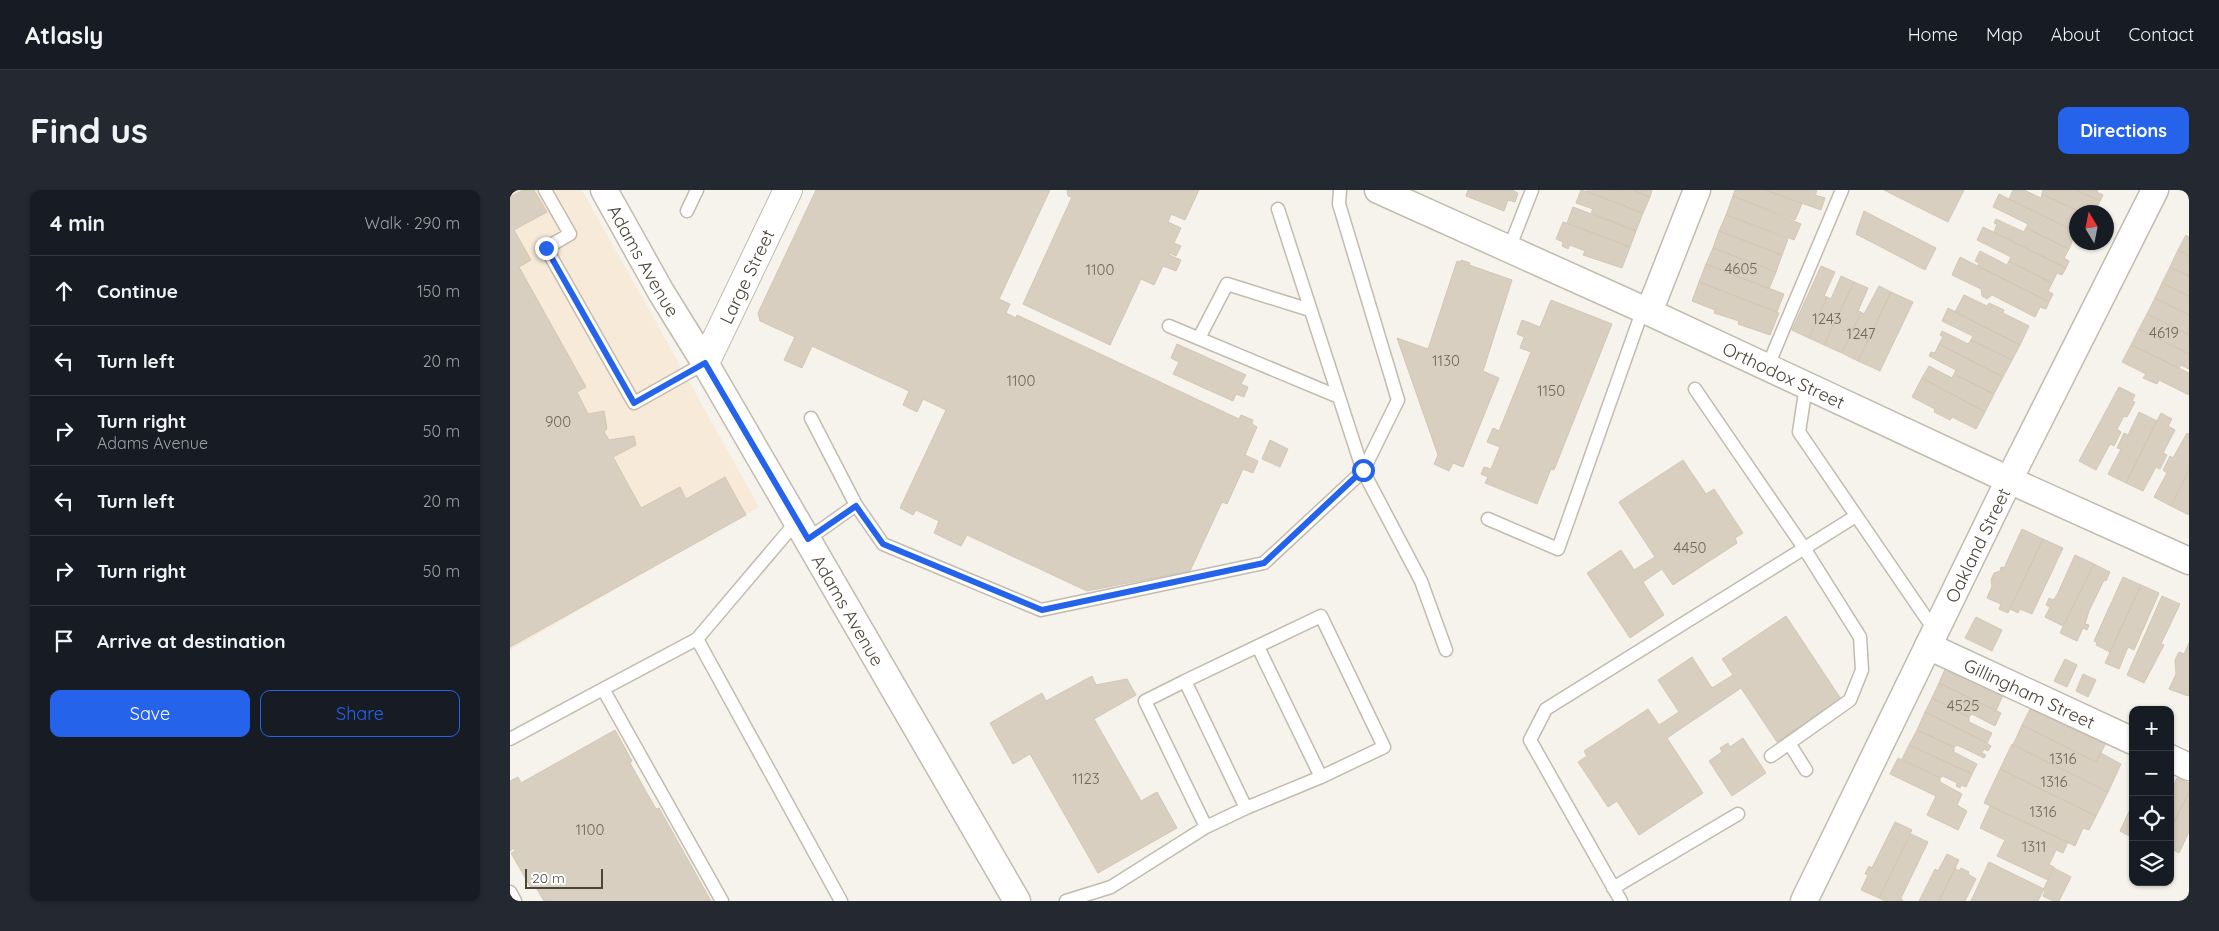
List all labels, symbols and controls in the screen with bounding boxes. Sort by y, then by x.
text: Atlasly [25,20,103,50]
text: Home [1908,23,1958,46]
text: Map [1986,23,2023,46]
text: About [2051,23,2101,46]
text: Contact [2129,23,2194,46]
button: Directions [2058,107,2189,154]
text: Find us [30,108,148,152]
street label: Adams Avenue [603,201,685,321]
north arrow [2069,205,2114,250]
text: 4 min [50,210,105,236]
text: Walk · 290 m [365,213,460,233]
street label: Large Street [714,225,779,328]
route end [535,237,558,260]
house number: 4605 [1724,259,1758,278]
house number: 1100 [1086,260,1115,279]
icon: ahead [50,277,78,305]
text: Continue [97,279,178,303]
text: 150 m [417,281,460,301]
house number: 1243 [1812,309,1842,328]
house number: 4619 [2149,323,2179,342]
house number: 1247 [1847,324,1876,343]
street label: Orthodox Street [1719,337,1849,413]
icon: left [50,347,78,375]
text: Turn left [97,349,175,373]
text: 20 m [423,351,460,371]
house number: 1130 [1432,351,1460,370]
house number: 1100 [1007,371,1036,390]
house number: 1150 [1537,381,1565,400]
text: Turn right [97,409,186,433]
house number: 900 [545,412,571,431]
icon: right [50,417,78,445]
text: 50 m [423,421,460,441]
text: Adams Avenue [97,433,208,453]
route start [1352,459,1375,482]
street label: Oakland Street [1940,484,2015,606]
icon: left [50,487,78,515]
text: Turn left [97,489,175,513]
text: 20 m [423,491,460,511]
house number: 4450 [1673,538,1707,557]
street label: Adams Avenue [807,550,890,670]
icon: right [50,557,78,585]
text: Turn right [97,559,186,583]
text: 50 m [423,561,460,581]
icon: arrive [50,627,78,655]
text: Arrive at destination [97,629,286,653]
street label: Gillingham Street [1960,653,2099,733]
button: Save [50,690,250,737]
button: Share [260,690,460,737]
house number: 4525 [1947,696,1979,715]
map controls [2129,706,2174,886]
button: + [2129,706,2174,751]
house number: 1316 [2049,749,2077,768]
button: − [2129,751,2174,796]
house number: 1123 [1072,769,1100,788]
house number: 1316 [2040,772,2068,791]
button: locate [2129,796,2174,841]
house number: 1316 [2029,802,2057,821]
house number: 1100 [576,820,605,839]
house number: 1311 [2022,837,2046,856]
button: layers [2129,841,2174,886]
scale bar [525,866,602,889]
text: 20 m [532,869,565,887]

